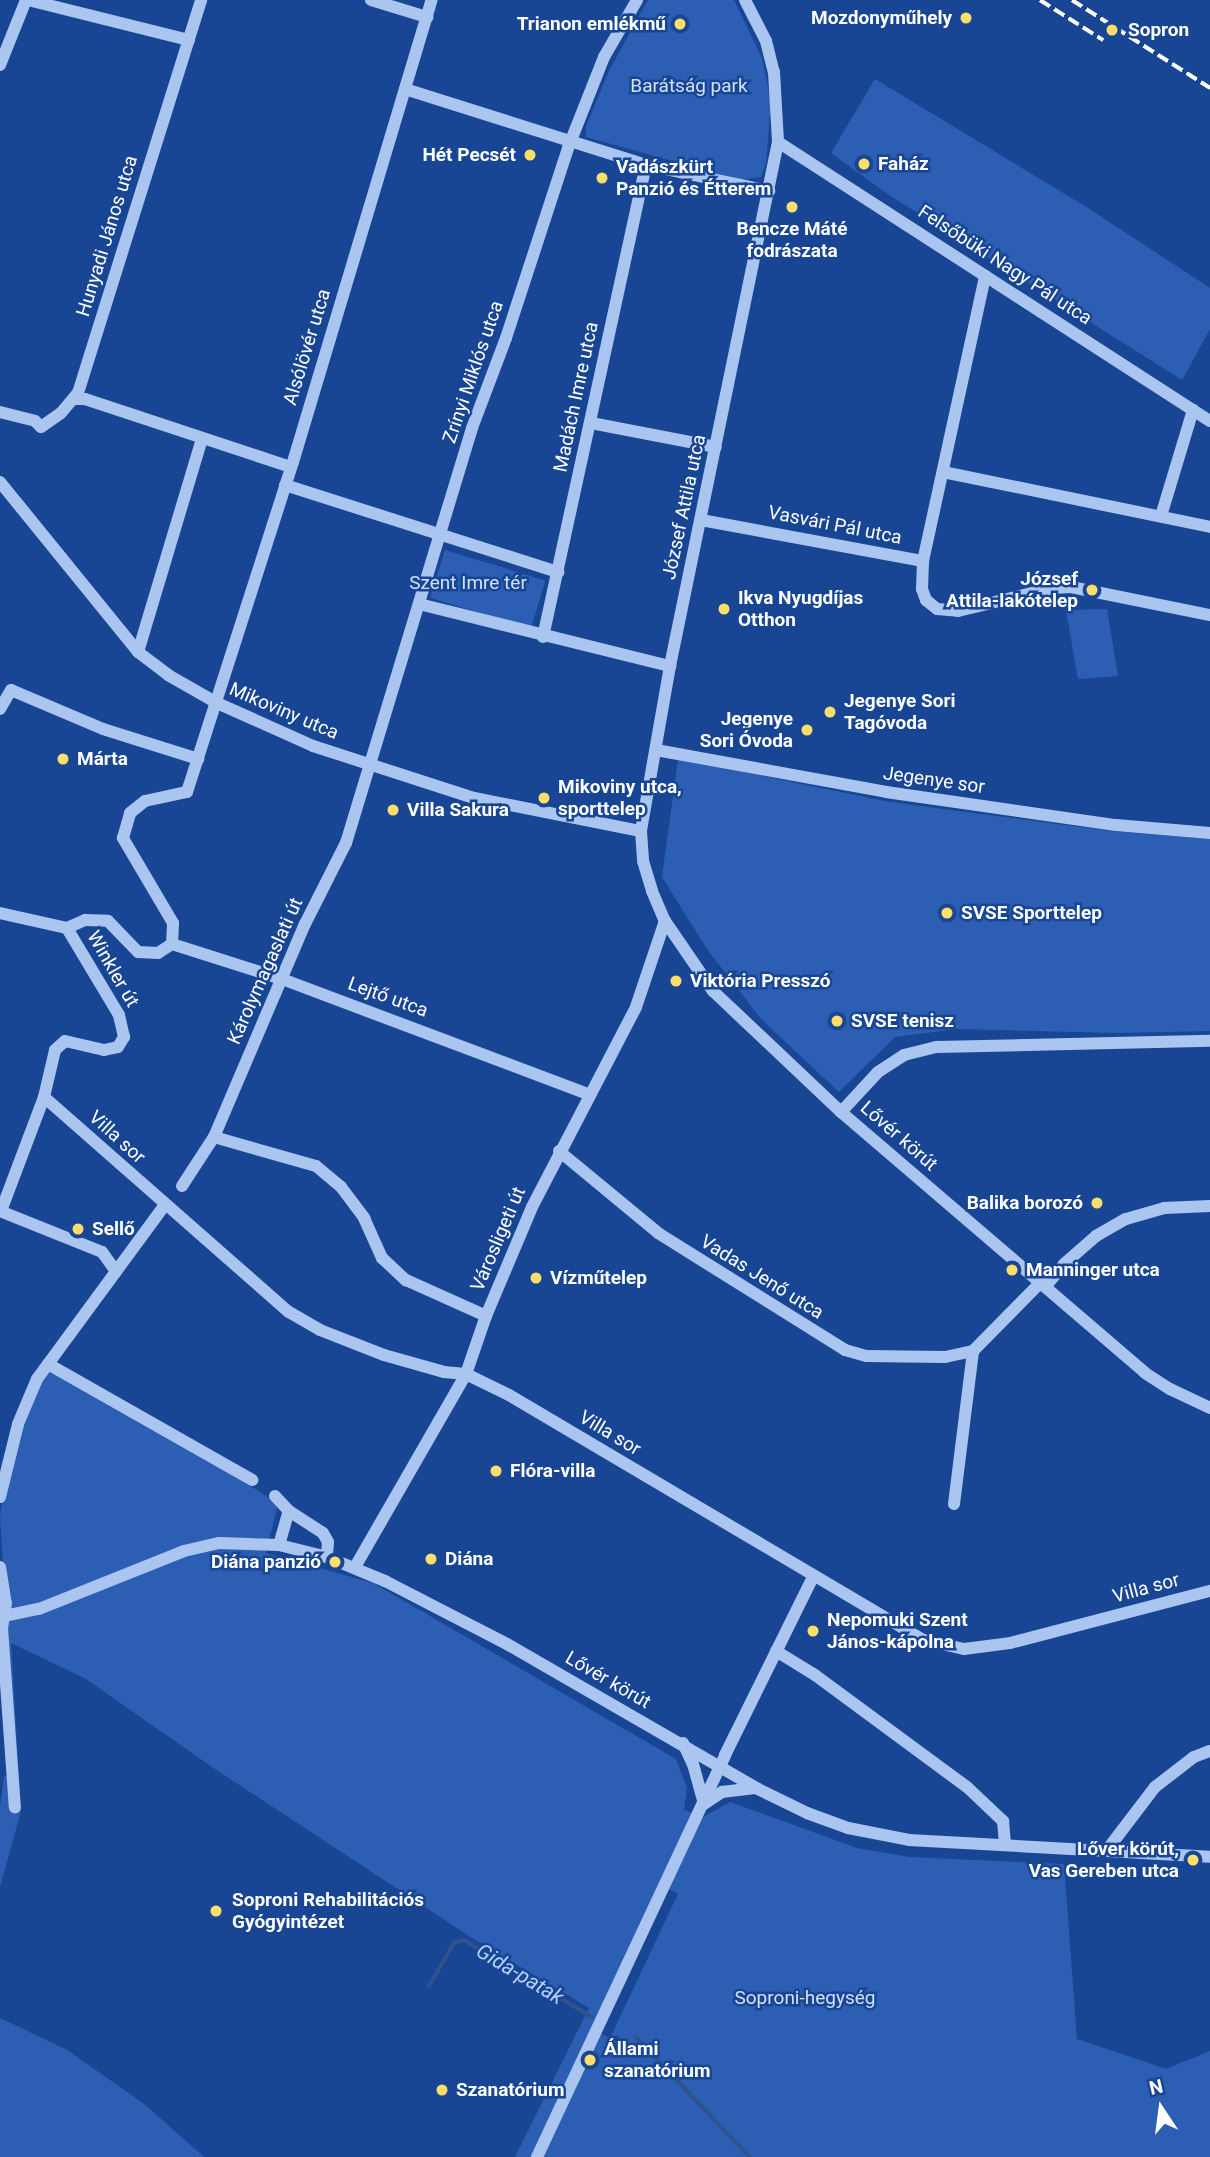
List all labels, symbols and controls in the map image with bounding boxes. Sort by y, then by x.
place label: Mozdonyműhely [811,7,952,29]
marker: Mozdonyműhely [958,10,974,26]
place label: Trianon emlékmű [517,13,666,35]
marker: Trianon emlékmű [672,16,688,32]
place label: Sopron [1128,19,1189,41]
marker: Sopron [1102,20,1122,40]
park label: Barátság park [630,75,748,97]
place label: Hét Pecsét [422,144,516,166]
marker: Hét Pecsét [522,147,538,163]
street label: Hunyadi János utca [72,153,142,319]
place label: Faház [878,153,929,175]
place label: Vadászkürt Panzió és Étterem [616,156,771,200]
marker: Faház [856,156,872,172]
marker: Vadászkürt Panzió és Étterem [594,170,610,186]
marker: Bencze Máté fodrászata [784,199,800,215]
street label: Felsőbüki Nagy Pál utca [914,200,1096,330]
place label: Bencze Máté fodrászata [737,218,847,262]
street label: Alsólövér utca [279,286,335,408]
street label: Zrínyi Miklós utca [438,298,508,446]
street label: Madách Imre utca [549,320,603,474]
street label: József Attila utca [657,432,711,582]
street label: Vasvári Pál utca [766,501,904,549]
place label: József Attila-lakótelep [946,568,1078,612]
park label: Szent Imre tér [409,572,527,594]
marker: József Attila-lakótelep [1084,582,1100,598]
place label: Ikva Nyugdíjas Otthon [738,587,863,631]
marker: Ikva Nyugdíjas Otthon [716,601,732,617]
street label: Mikoviny utca [226,678,342,744]
place label: Jegenye Sori Tagóvoda [844,690,955,734]
marker: Jegenye Sori Tagóvoda [822,704,838,720]
place label: Jegenye Sori Óvoda [700,708,793,752]
marker: Jegenye Sori Óvoda [799,722,815,738]
place label: Márta [77,748,128,770]
marker: Márta [55,751,71,767]
street label: Jegenye sor [882,762,986,798]
place label: Mikoviny utca, sporttelep [558,776,682,820]
marker: Mikoviny utca, sporttelep [536,790,552,806]
place label: Villa Sakura [407,799,509,821]
marker: Villa Sakura [385,802,401,818]
street label: Károlymagaslati út [222,894,308,1048]
place label: SVSE Sporttelep [961,902,1102,924]
marker: SVSE Sporttelep [939,905,955,921]
street label: Winkler út [82,927,144,1011]
place label: Viktória Presszó [690,970,830,992]
street label: Lejtő utca [345,972,431,1022]
marker: Viktória Presszó [668,973,684,989]
place label: SVSE tenisz [851,1010,954,1032]
marker: SVSE tenisz [829,1013,845,1029]
street label: Lővér körút [856,1096,942,1176]
street label: Villa sor [84,1106,150,1168]
street label: Városligeti út [466,1183,530,1295]
place label: Balika borozó [967,1192,1083,1214]
marker: Balika borozó [1089,1195,1105,1211]
place label: Sellő [92,1218,135,1240]
marker: Sellő [70,1221,86,1237]
street label: Vadas Jenő utca [696,1230,828,1324]
place label: Manninger utca [1026,1259,1160,1281]
marker: Manninger utca [1004,1262,1020,1278]
place label: Vízműtelep [550,1267,647,1289]
marker: Vízműtelep [528,1270,544,1286]
street label: Villa sor [575,1406,645,1460]
place label: Flóra-villa [510,1460,595,1482]
marker: Flóra-villa [488,1463,504,1479]
place label: Diána [445,1548,493,1570]
place label: Diána panzió [211,1551,321,1573]
marker: Diána [423,1551,439,1567]
marker: Diána panzió [327,1554,343,1570]
street label: Villa sor [1110,1568,1182,1608]
place label: Nepomuki Szent János-kápolna [827,1609,968,1653]
marker: Nepomuki Szent János-kápolna [805,1623,821,1639]
street label: Lővér körút [561,1646,655,1714]
place label: Lőver körút, Vas Gereben utca [1029,1838,1179,1882]
marker: Lőver körút, Vas Gereben utca [1185,1852,1201,1868]
place label: Soproni Rehabilitációs Gyógyintézet [232,1889,424,1933]
marker: Soproni Rehabilitációs Gyógyintézet [206,1901,226,1921]
water label: Gida-patak [472,1938,568,2010]
park label: Soproni-hegység [735,1987,875,2009]
place label: Állami szanatórium [604,2038,710,2082]
marker: Állami szanatórium [582,2052,598,2068]
north arrow [1126,2073,1196,2143]
text: N [1147,2074,1165,2100]
place label: Szanatórium [456,2079,564,2101]
marker: Szanatórium [434,2082,450,2098]

